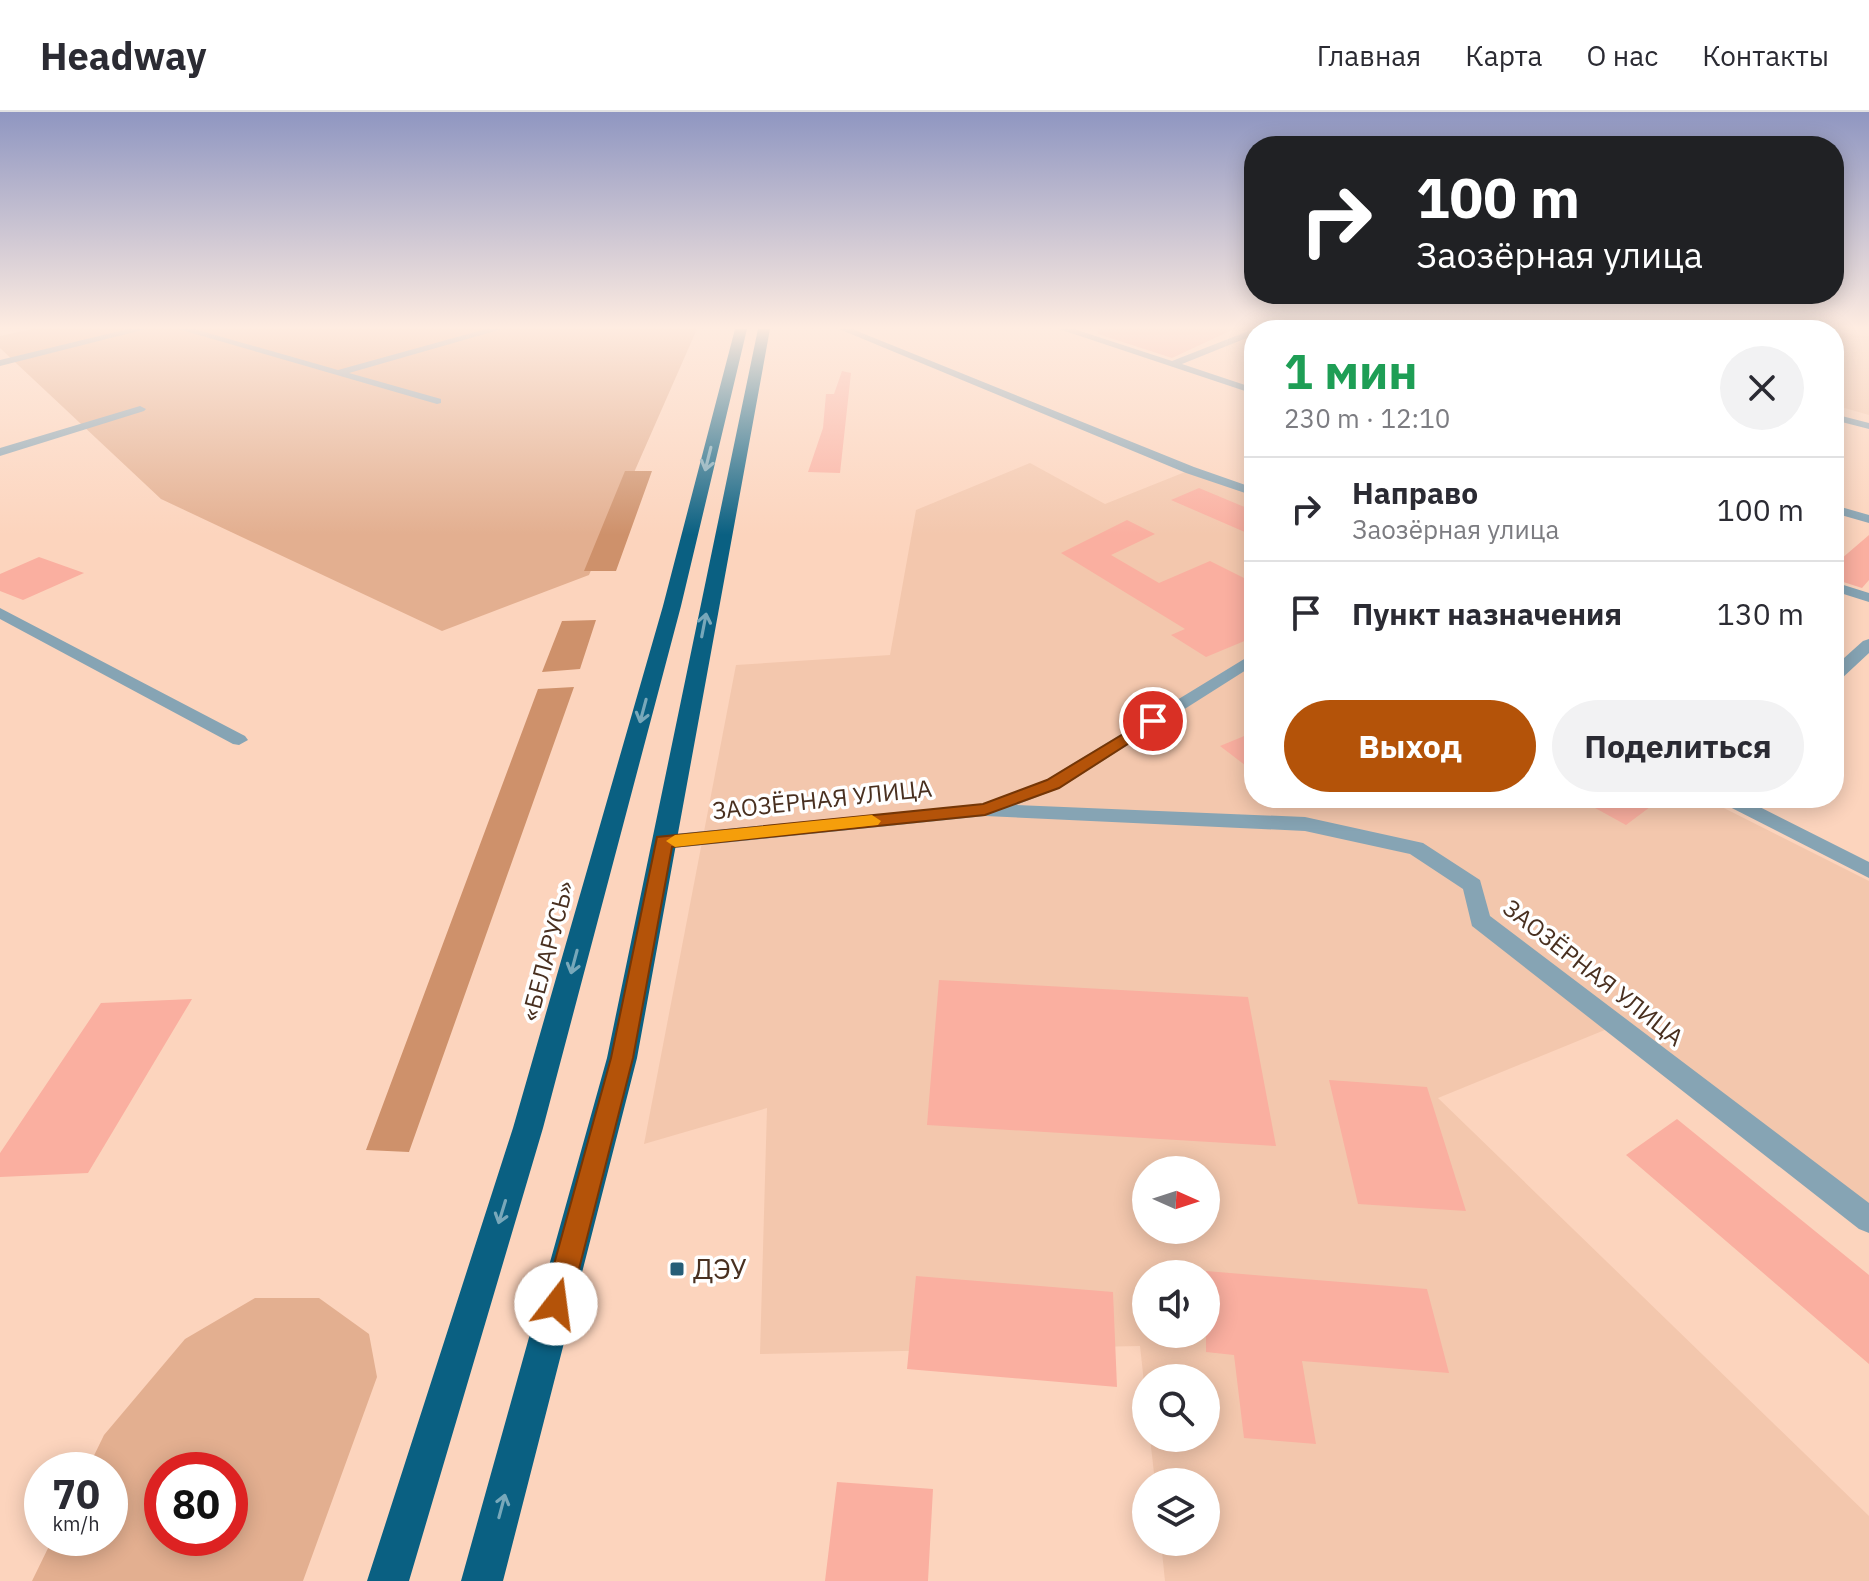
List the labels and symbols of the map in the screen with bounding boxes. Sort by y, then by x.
one-way arrow [700,446,715,472]
one-way arrow [698,613,713,638]
pin [1119,687,1187,755]
one-way arrow [635,698,650,724]
street label: ЗАОЗЁРНАЯ УЛИЦА [710,772,934,826]
street label: «БЕЛАРУСЬ» [513,877,581,1024]
street label: ЗАОЗЁРНАЯ УЛИЦА [1497,892,1691,1053]
one-way arrow [566,948,581,974]
north arrow [1132,1156,1220,1244]
one-way arrow [494,1199,509,1224]
place label: ДЭУ [693,1250,747,1287]
marker: ДЭУ [668,1260,686,1278]
position arrow [514,1262,598,1346]
speed limit sign: 80 [144,1452,248,1556]
one-way arrow [496,1493,511,1519]

